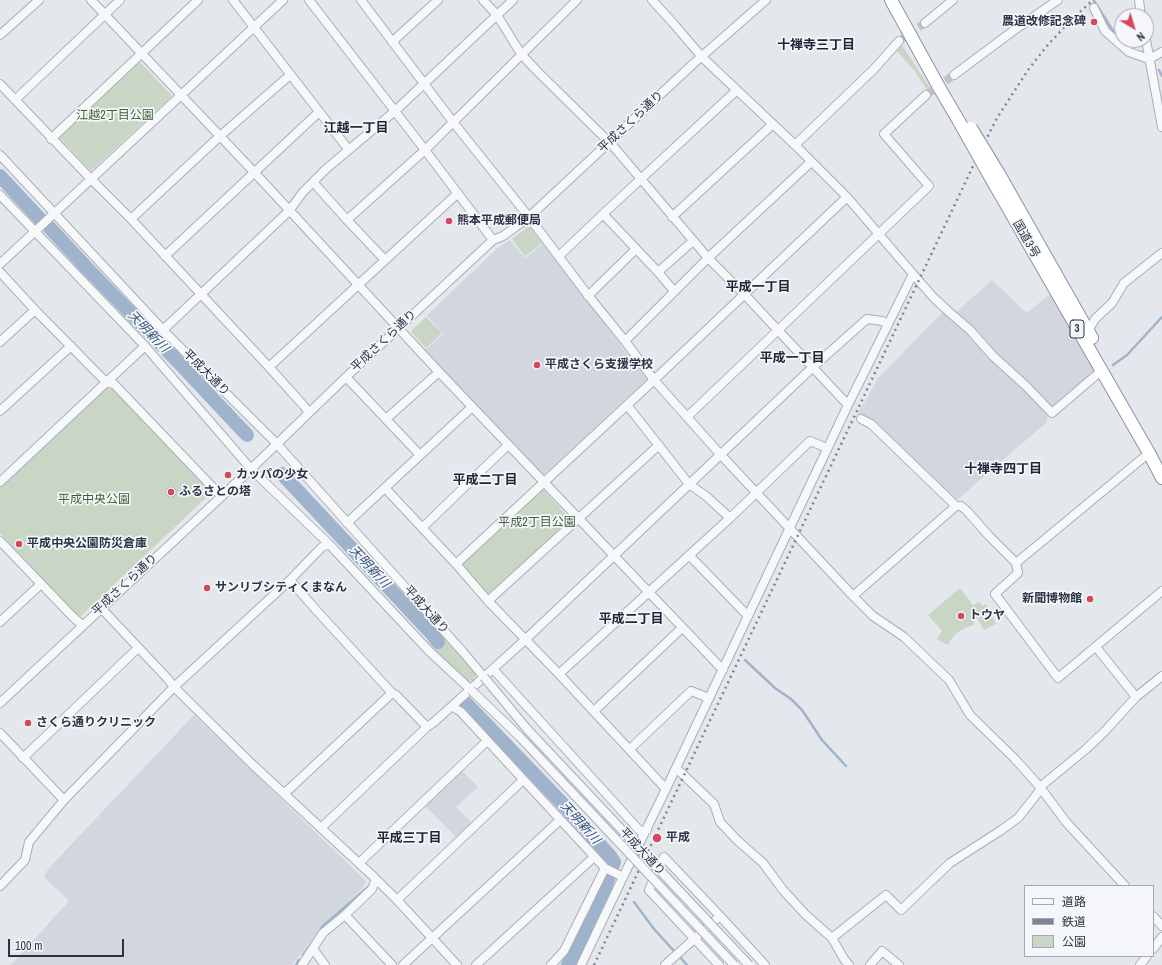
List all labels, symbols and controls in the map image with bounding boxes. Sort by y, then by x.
north arrow [1114,8,1154,48]
place label: 農道改修記念碑 [1002,15,1086,29]
marker: 農道改修記念碑 [1089,17,1099,27]
text: N [1134,29,1148,44]
district label: 十禅寺三丁目 [777,38,855,54]
street label: 平成さくら通り [595,88,667,156]
park label: 江越2丁目公園 [76,109,154,123]
district label: 江越一丁目 [324,121,388,137]
place label: 熊本平成郵便局 [457,214,541,228]
marker: 熊本平成郵便局 [444,216,454,226]
street label: 国道3号 [1009,217,1043,261]
district label: 平成一丁目 [726,280,790,296]
street label: 平成さくら通り [348,307,420,375]
water label: 天明新川 [124,308,172,356]
road number: 3 [1070,320,1084,338]
street label: 平成大通り [180,347,232,399]
district label: 平成一丁目 [760,351,824,367]
place label: 平成さくら支援学校 [545,358,653,372]
marker: 平成さくら支援学校 [532,360,542,370]
district label: 十禅寺四丁目 [964,462,1042,478]
place label: カッパの少女 [236,468,308,482]
marker: カッパの少女 [223,470,233,480]
district label: 平成二丁目 [453,473,517,489]
place label: ふるさとの塔 [179,485,251,499]
marker: ふるさとの塔 [166,487,176,497]
park label: 平成中央公園 [58,493,130,507]
park label: 平成2丁目公園 [498,516,576,530]
place label: 平成中央公園防災倉庫 [27,537,147,551]
marker: 平成中央公園防災倉庫 [14,539,24,549]
water label: 天明新川 [346,543,392,591]
street label: 平成さくら通り [89,551,161,619]
place label: サンリブシティくまなん [215,581,347,595]
marker: サンリブシティくまなん [202,583,212,593]
street label: 平成大通り [401,583,451,637]
place label: 新聞博物館 [1022,592,1082,606]
marker: 新聞博物館 [1085,594,1095,604]
place label: トウヤ [969,609,1005,623]
marker: トウヤ [956,611,966,621]
district label: 平成二丁目 [599,612,663,628]
place label: さくら通りクリニック [36,716,156,730]
marker: さくら通りクリニック [23,718,33,728]
water label: 天明新川 [557,798,603,848]
street label: 平成大通り [616,825,668,879]
district label: 平成三丁目 [377,831,441,847]
place label: 平成 [666,831,690,845]
marker: 平成 [651,832,663,844]
legend [1024,885,1154,957]
text: 道路 [1062,894,1086,910]
text: 鉄道 [1062,914,1086,930]
scale bar [10,931,126,957]
text: 公園 [1062,934,1086,950]
text: 100 m [15,938,42,954]

